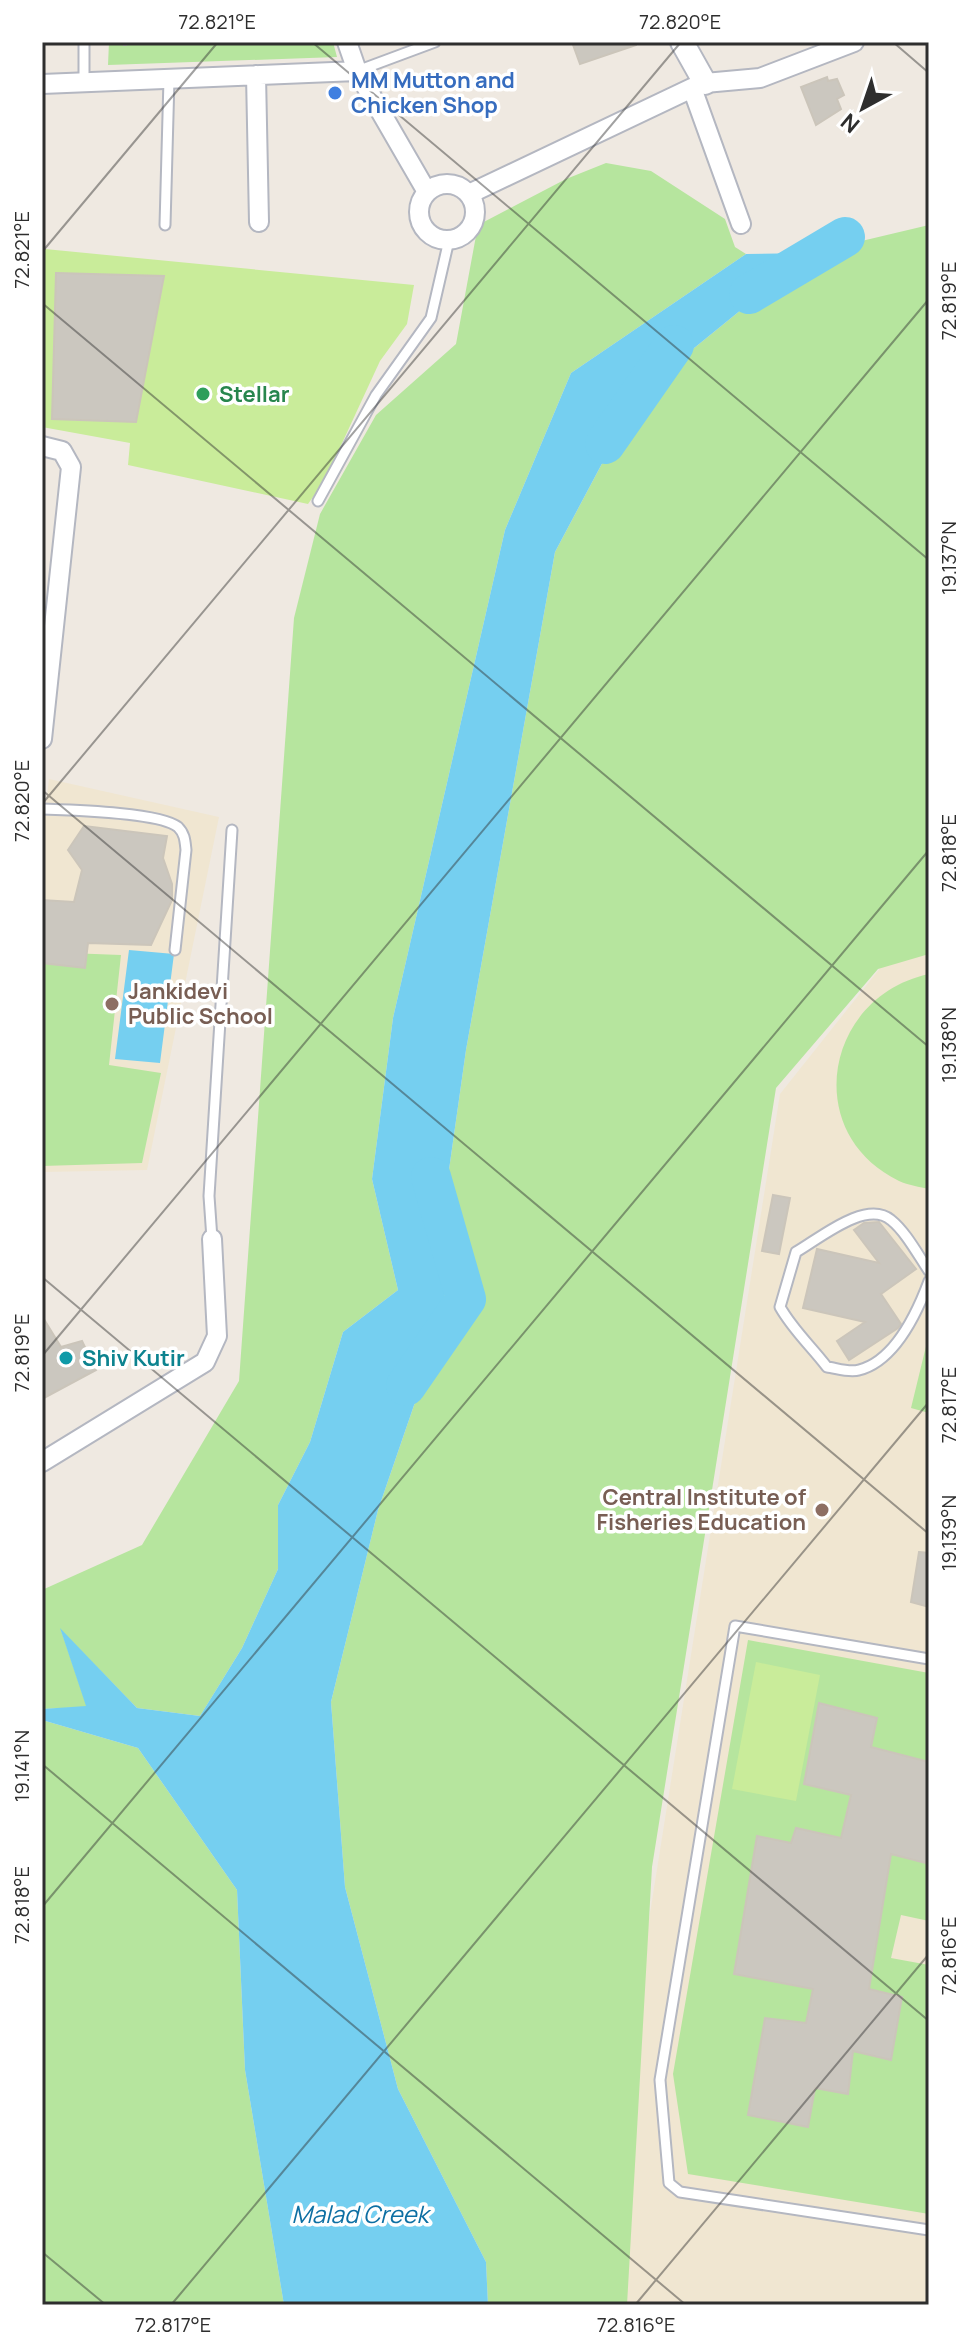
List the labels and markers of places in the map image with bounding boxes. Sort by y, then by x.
place label: MM Mutton and Chicken Shop [351,65,515,120]
marker: MM Mutton and Chicken Shop [326,84,344,102]
place label: Stellar [219,379,290,409]
marker: Stellar [194,385,212,403]
place label: Jankidevi Public School [128,976,273,1031]
marker: Jankidevi Public School [103,995,121,1013]
place label: Shiv Kutir [82,1343,185,1373]
marker: Shiv Kutir [57,1349,75,1367]
place label: Central Institute of Fisheries Education [596,1482,807,1537]
marker: Central Institute of Fisheries Education [813,1501,831,1519]

